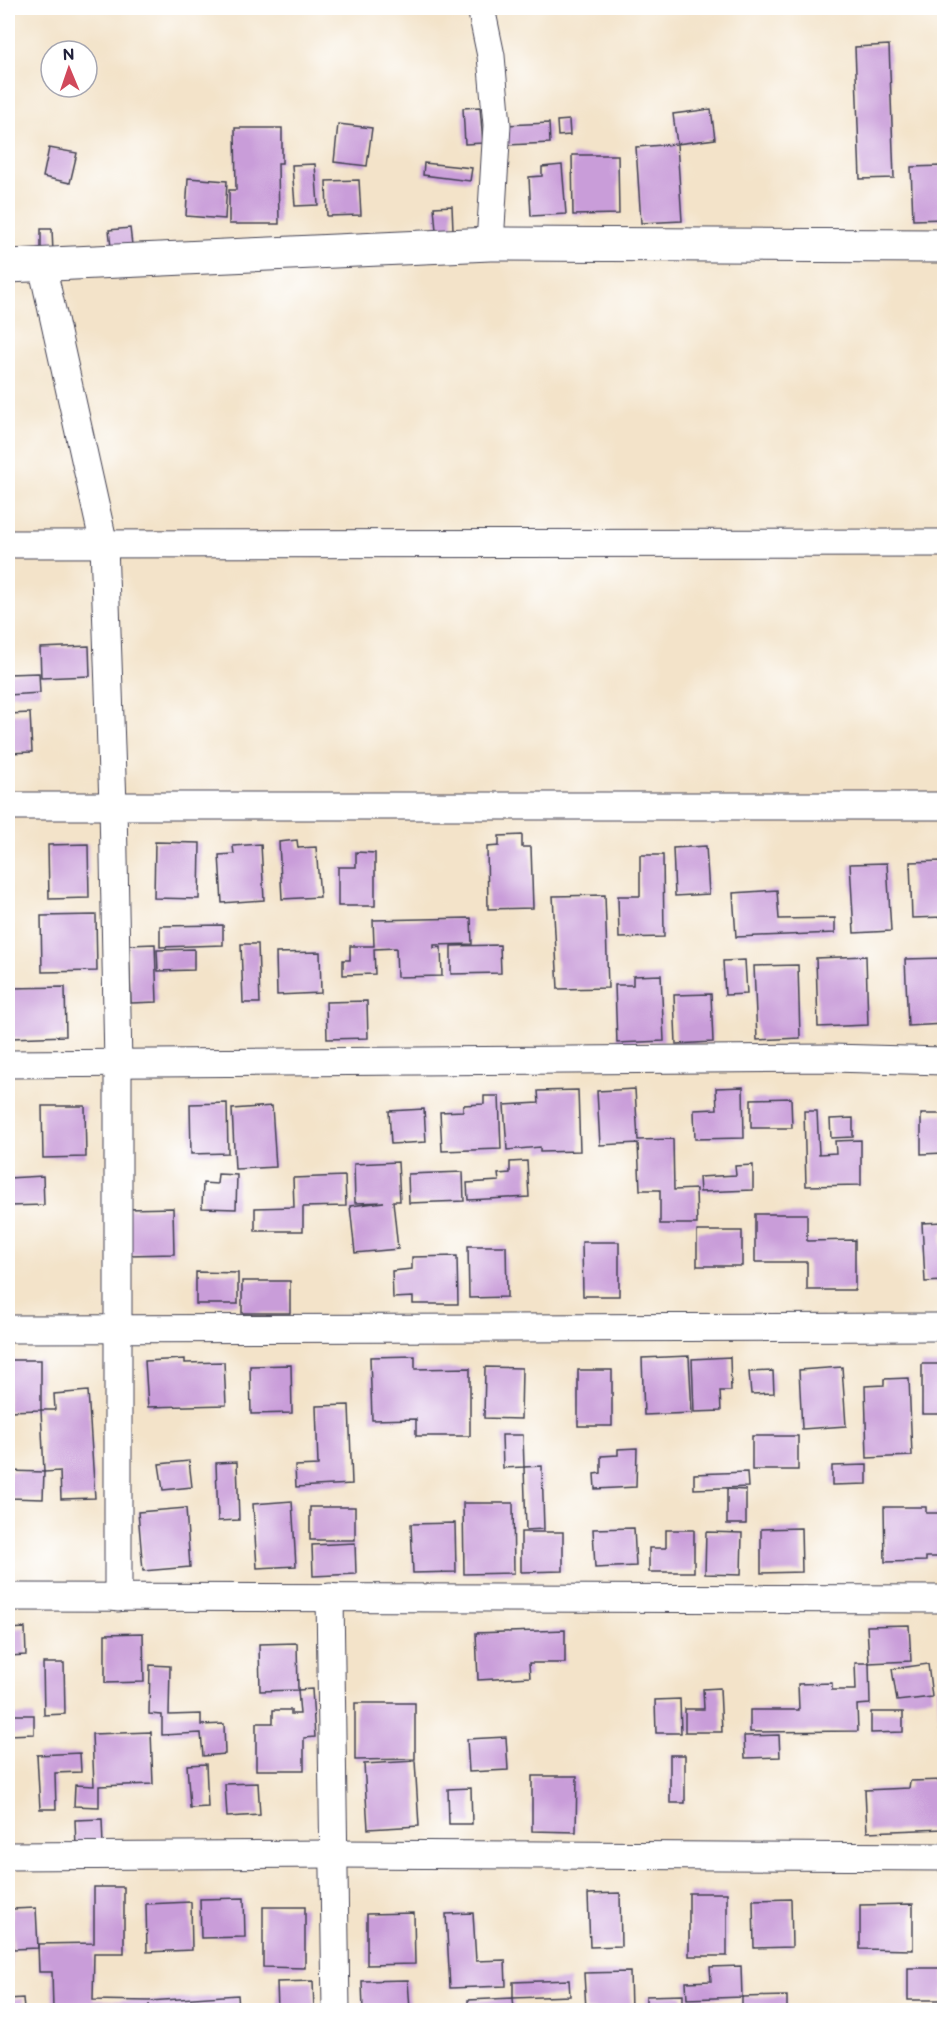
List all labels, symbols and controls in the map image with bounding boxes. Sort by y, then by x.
north arrow [39,39,99,99]
text: N [62,46,75,65]

